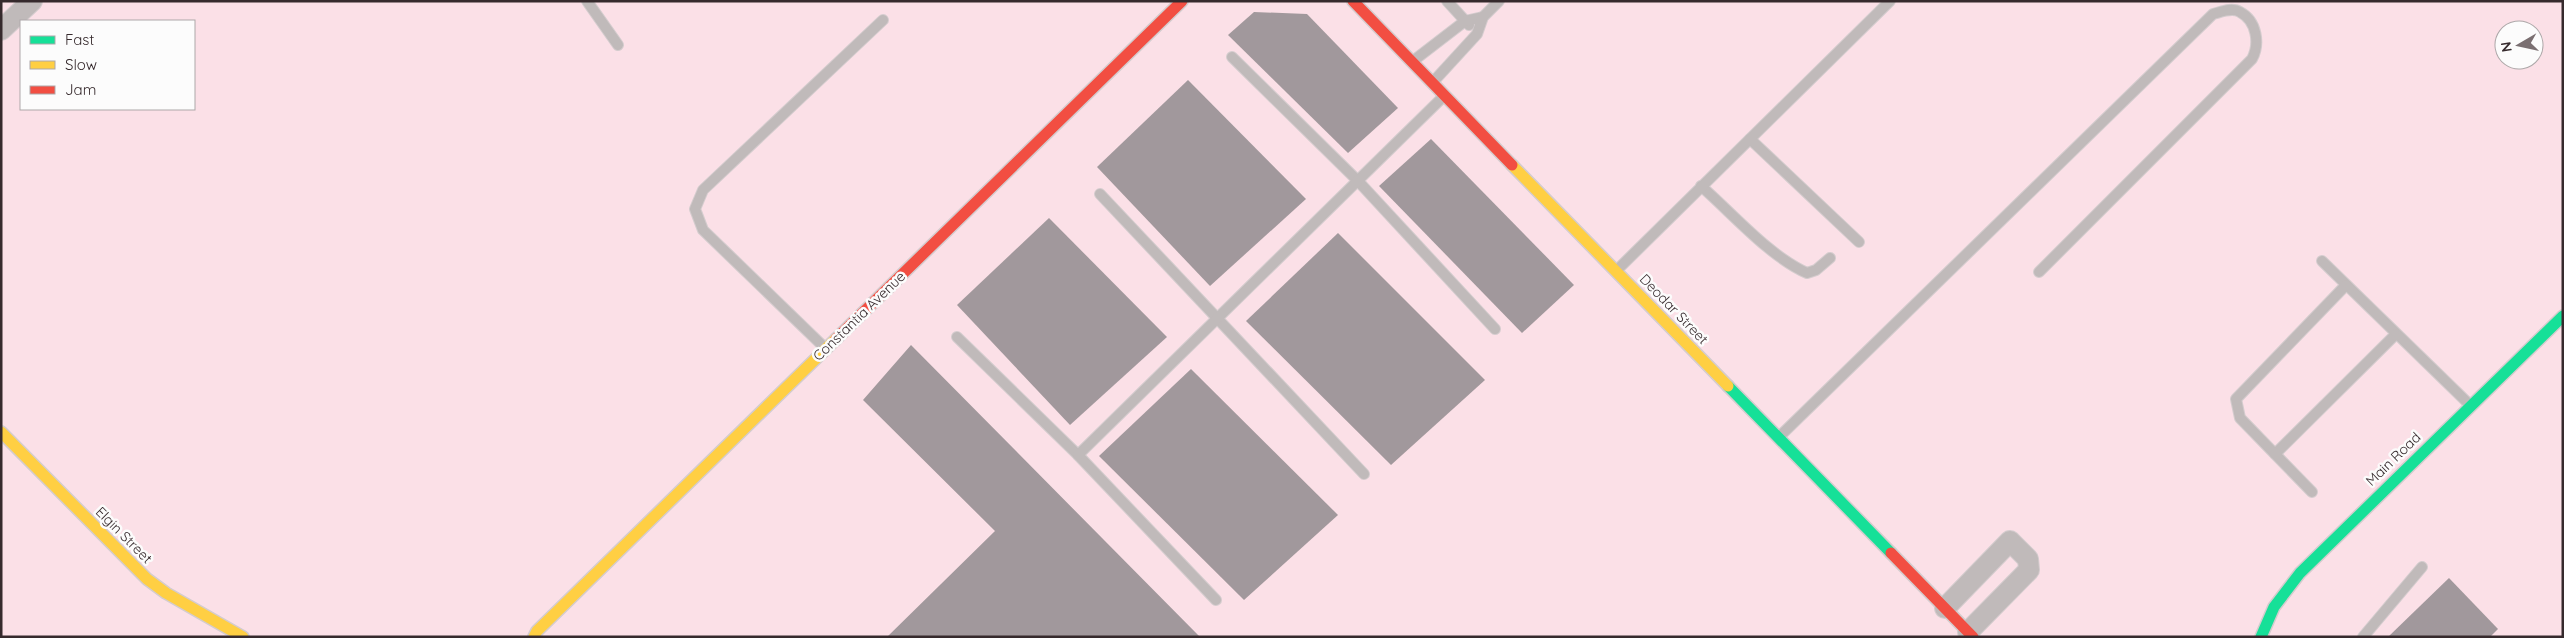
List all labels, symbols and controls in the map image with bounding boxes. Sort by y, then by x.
legend [20,20,195,110]
north arrow [2494,20,2544,70]
text: Fast [65,30,94,49]
text: N [2496,41,2516,54]
text: Slow [65,55,97,74]
text: Jam [65,80,96,99]
street label: Constantia Avenue [809,267,909,365]
street label: Deodar Street [1636,270,1712,348]
street label: Main Road [2362,428,2424,490]
street label: Elgin Street [92,503,156,567]

